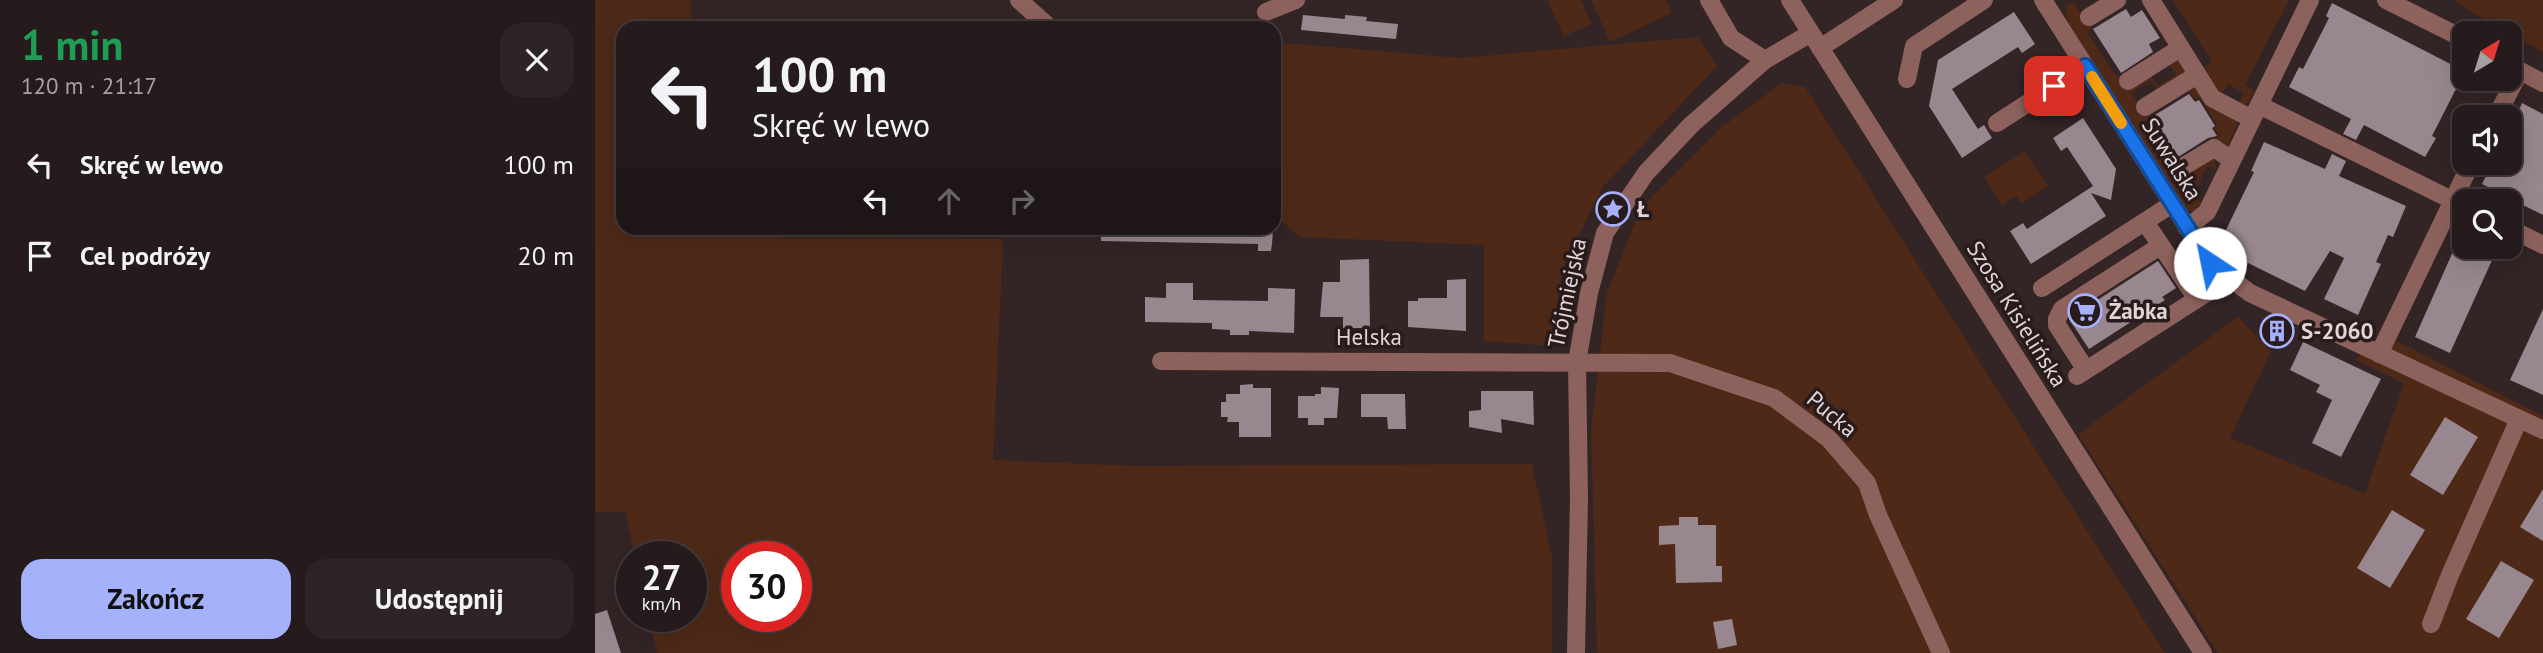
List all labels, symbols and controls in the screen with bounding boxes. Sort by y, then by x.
text: 1 min [21,17,123,72]
north arrow [2452,21,2522,91]
map controls [2452,21,2522,259]
button: close [500,23,574,97]
text: 100 m [752,42,887,106]
icon: left [637,49,728,140]
pin [2024,56,2084,116]
icon: arrive [2035,67,2073,105]
text: 120 m · 21:17 [21,71,157,100]
text: Skręć w lewo [752,104,930,146]
button: sound [2452,105,2522,175]
street label: Suwalska [2136,112,2209,205]
icon: left [21,146,59,184]
text: Skręć w lewo [80,148,224,181]
text: 100 m [503,148,574,181]
icon: left [857,182,895,220]
icon: ahead [930,182,968,220]
icon: right [1003,182,1041,220]
button: search [2452,189,2522,259]
place icon: Ł [1594,190,1632,228]
place label: Ł [1637,194,1649,223]
position arrow [2173,226,2247,300]
street label: Trójmiejska [1541,235,1592,350]
street label: Szosa Kisielińska [1961,235,2074,392]
icon: arrive [21,237,59,275]
text: Cel podróży [80,239,210,272]
text: 20 m [518,239,574,272]
supermarket icon: Żabka [2066,292,2104,330]
place label: Żabka [2109,296,2168,325]
building icon: S-2060 [2258,312,2296,350]
place label: S-2060 [2301,316,2374,345]
street label: Helska [1336,322,1402,351]
street label: Pucka [1801,384,1864,443]
speed limit sign: 30 [721,541,812,632]
text: 27 [642,554,681,600]
button: Zakończ [21,559,291,639]
button: Udostępnij [305,559,574,639]
text: km/h [642,592,681,615]

